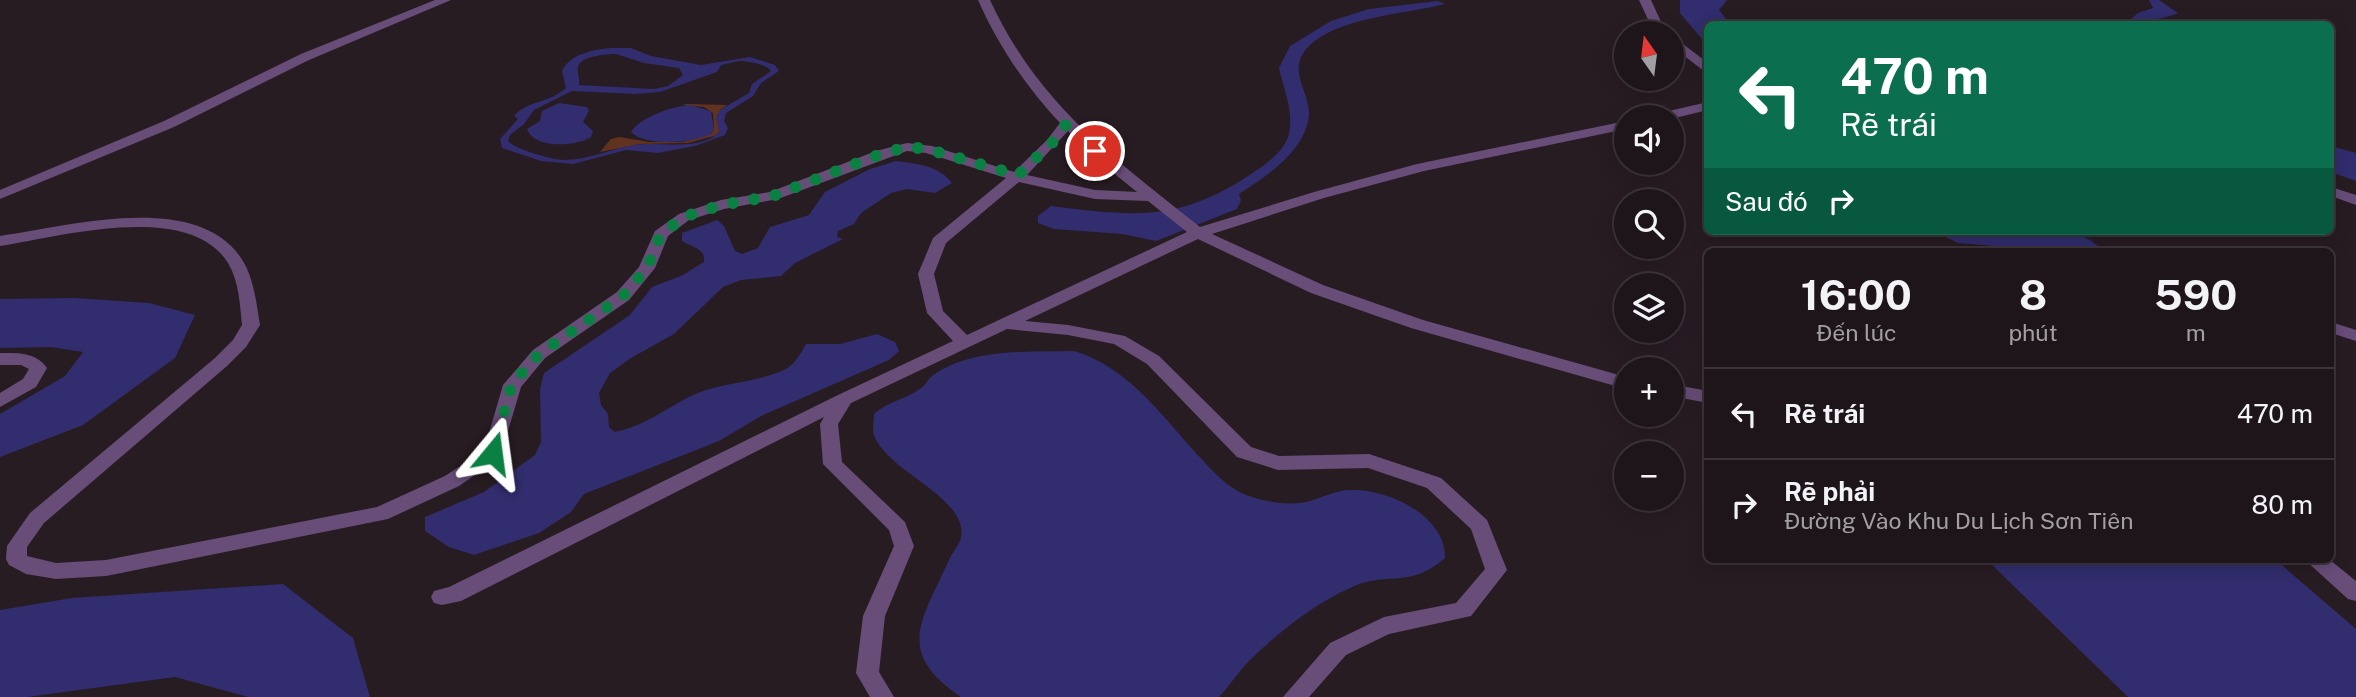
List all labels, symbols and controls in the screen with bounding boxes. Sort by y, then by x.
north arrow [1614,21,1684,91]
map controls [1614,21,1684,511]
text: 470 m [1840,47,1989,105]
icon: left [1725,49,1816,140]
button: sound [1614,105,1684,175]
text: Rẽ trái [1840,106,1937,143]
pin [1065,121,1125,181]
icon: arrive [1076,132,1114,170]
icon: right [1822,182,1860,220]
text: Sau đó [1725,186,1808,217]
button: search [1614,189,1684,259]
text: 16:00 [1801,270,1912,319]
text: 8 [2019,270,2047,319]
text: 590 [2154,270,2237,319]
button: layers [1614,273,1684,343]
text: Đến lúc [1816,319,1896,346]
text: phút [2008,319,2058,346]
text: m [2186,319,2206,346]
button: + [1614,357,1684,427]
icon: left [1725,395,1763,433]
text: Rẽ trái [1784,398,1865,429]
text: 470 m [2237,398,2313,429]
position arrow [456,416,530,490]
button: − [1614,441,1684,511]
text: Rẽ phải [1784,476,1875,507]
icon: right [1725,486,1763,524]
text: 80 m [2252,489,2313,520]
text: Đường Vào Khu Du Lịch Sơn Tiên [1784,507,2134,534]

